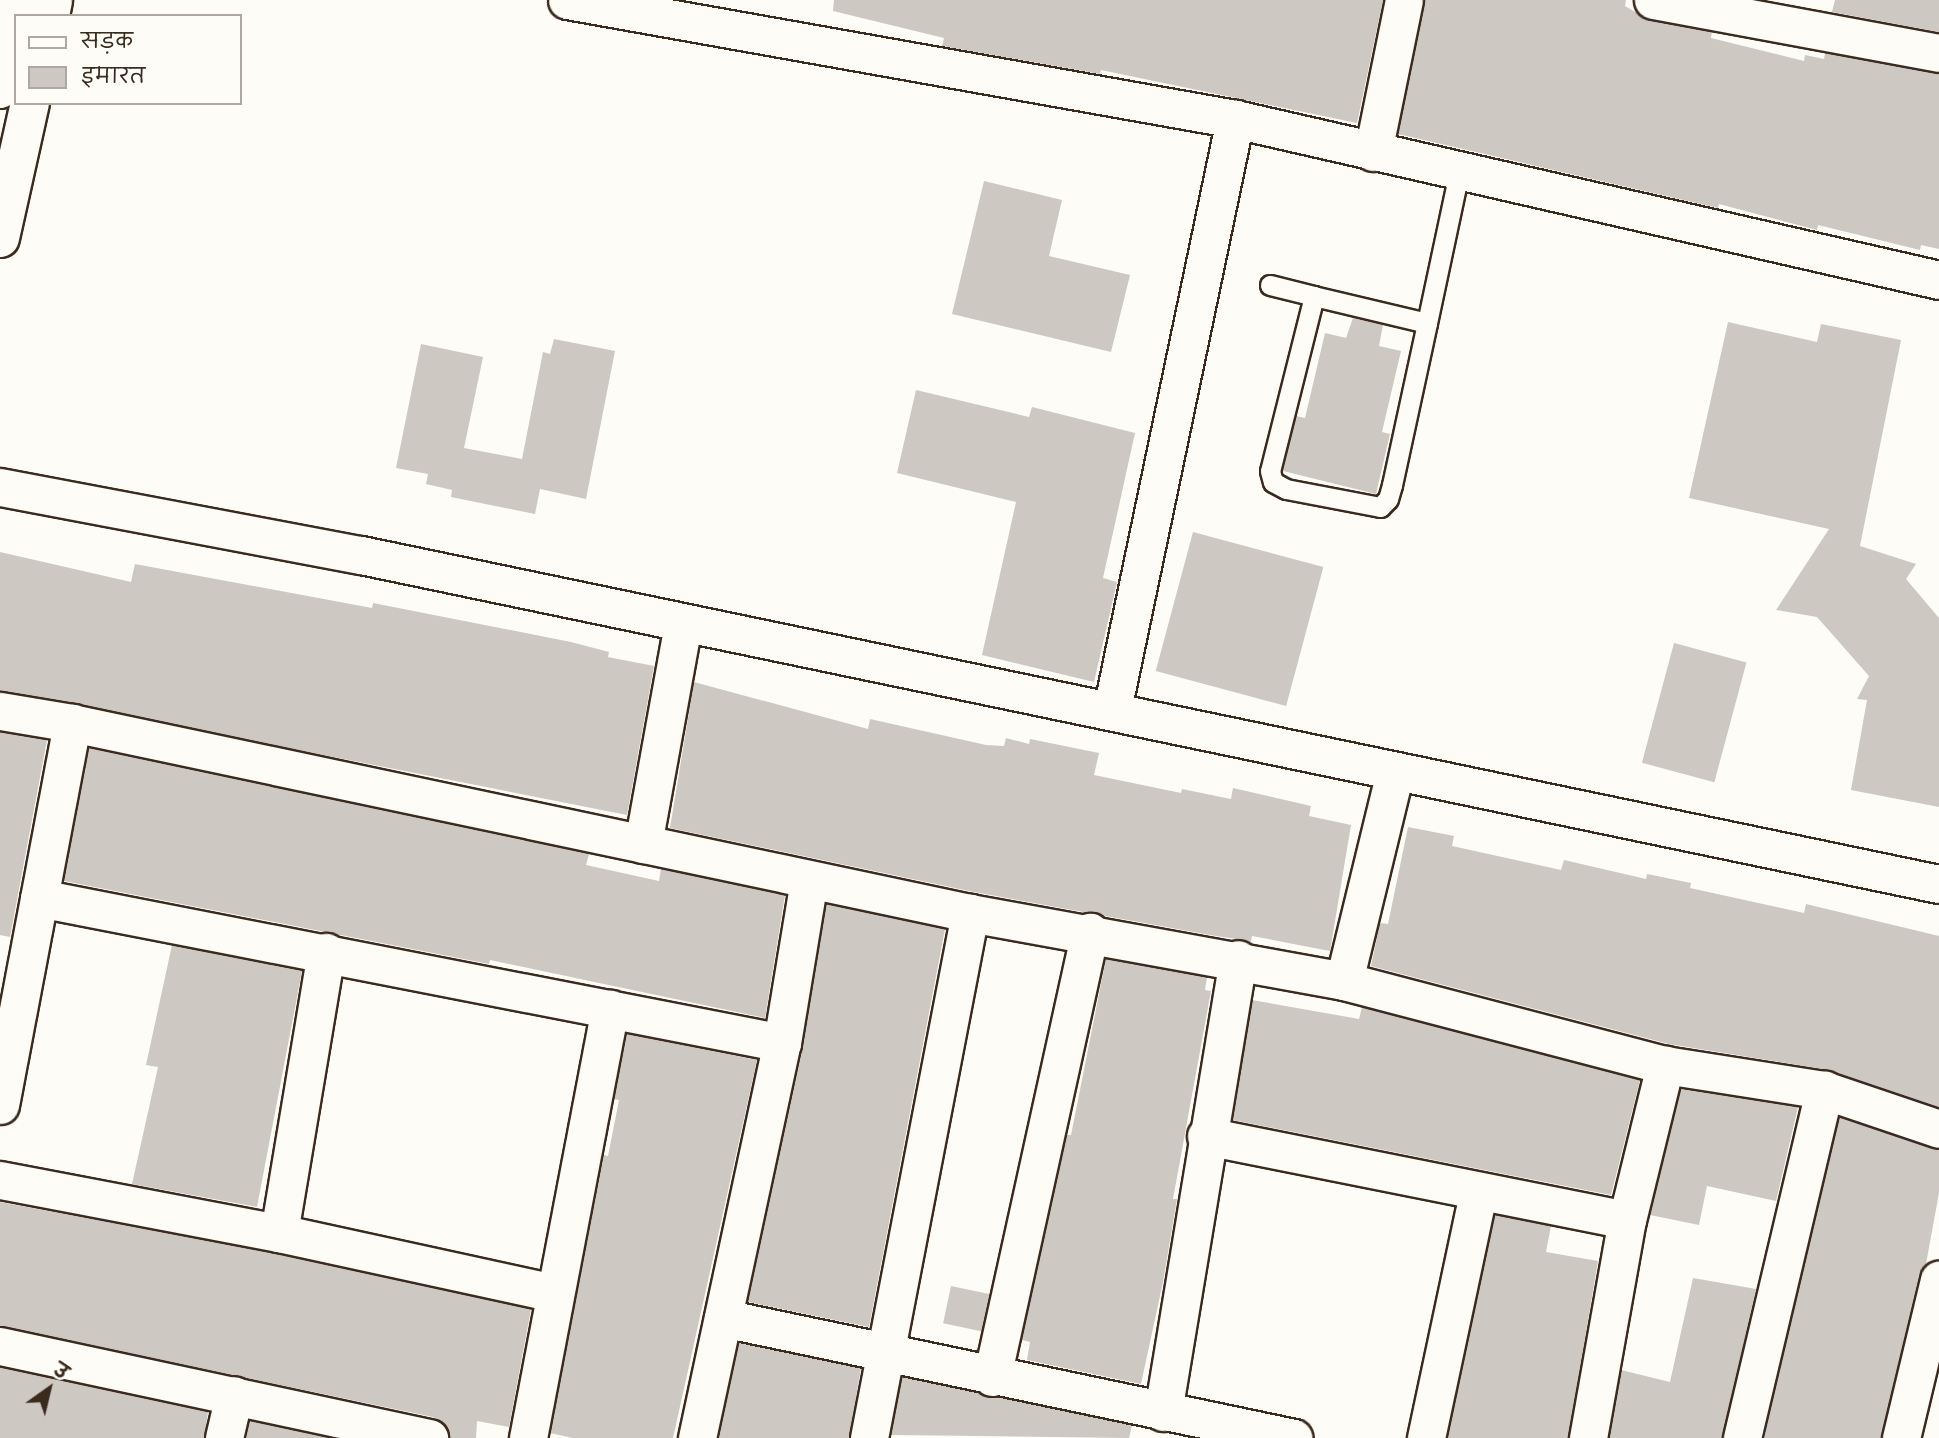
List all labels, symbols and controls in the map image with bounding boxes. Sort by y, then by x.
legend [14,14,242,105]
text: सड़क [81,27,133,55]
text: इमारत [81,62,145,90]
north arrow [14,1354,84,1424]
text: उ [49,1357,73,1385]

